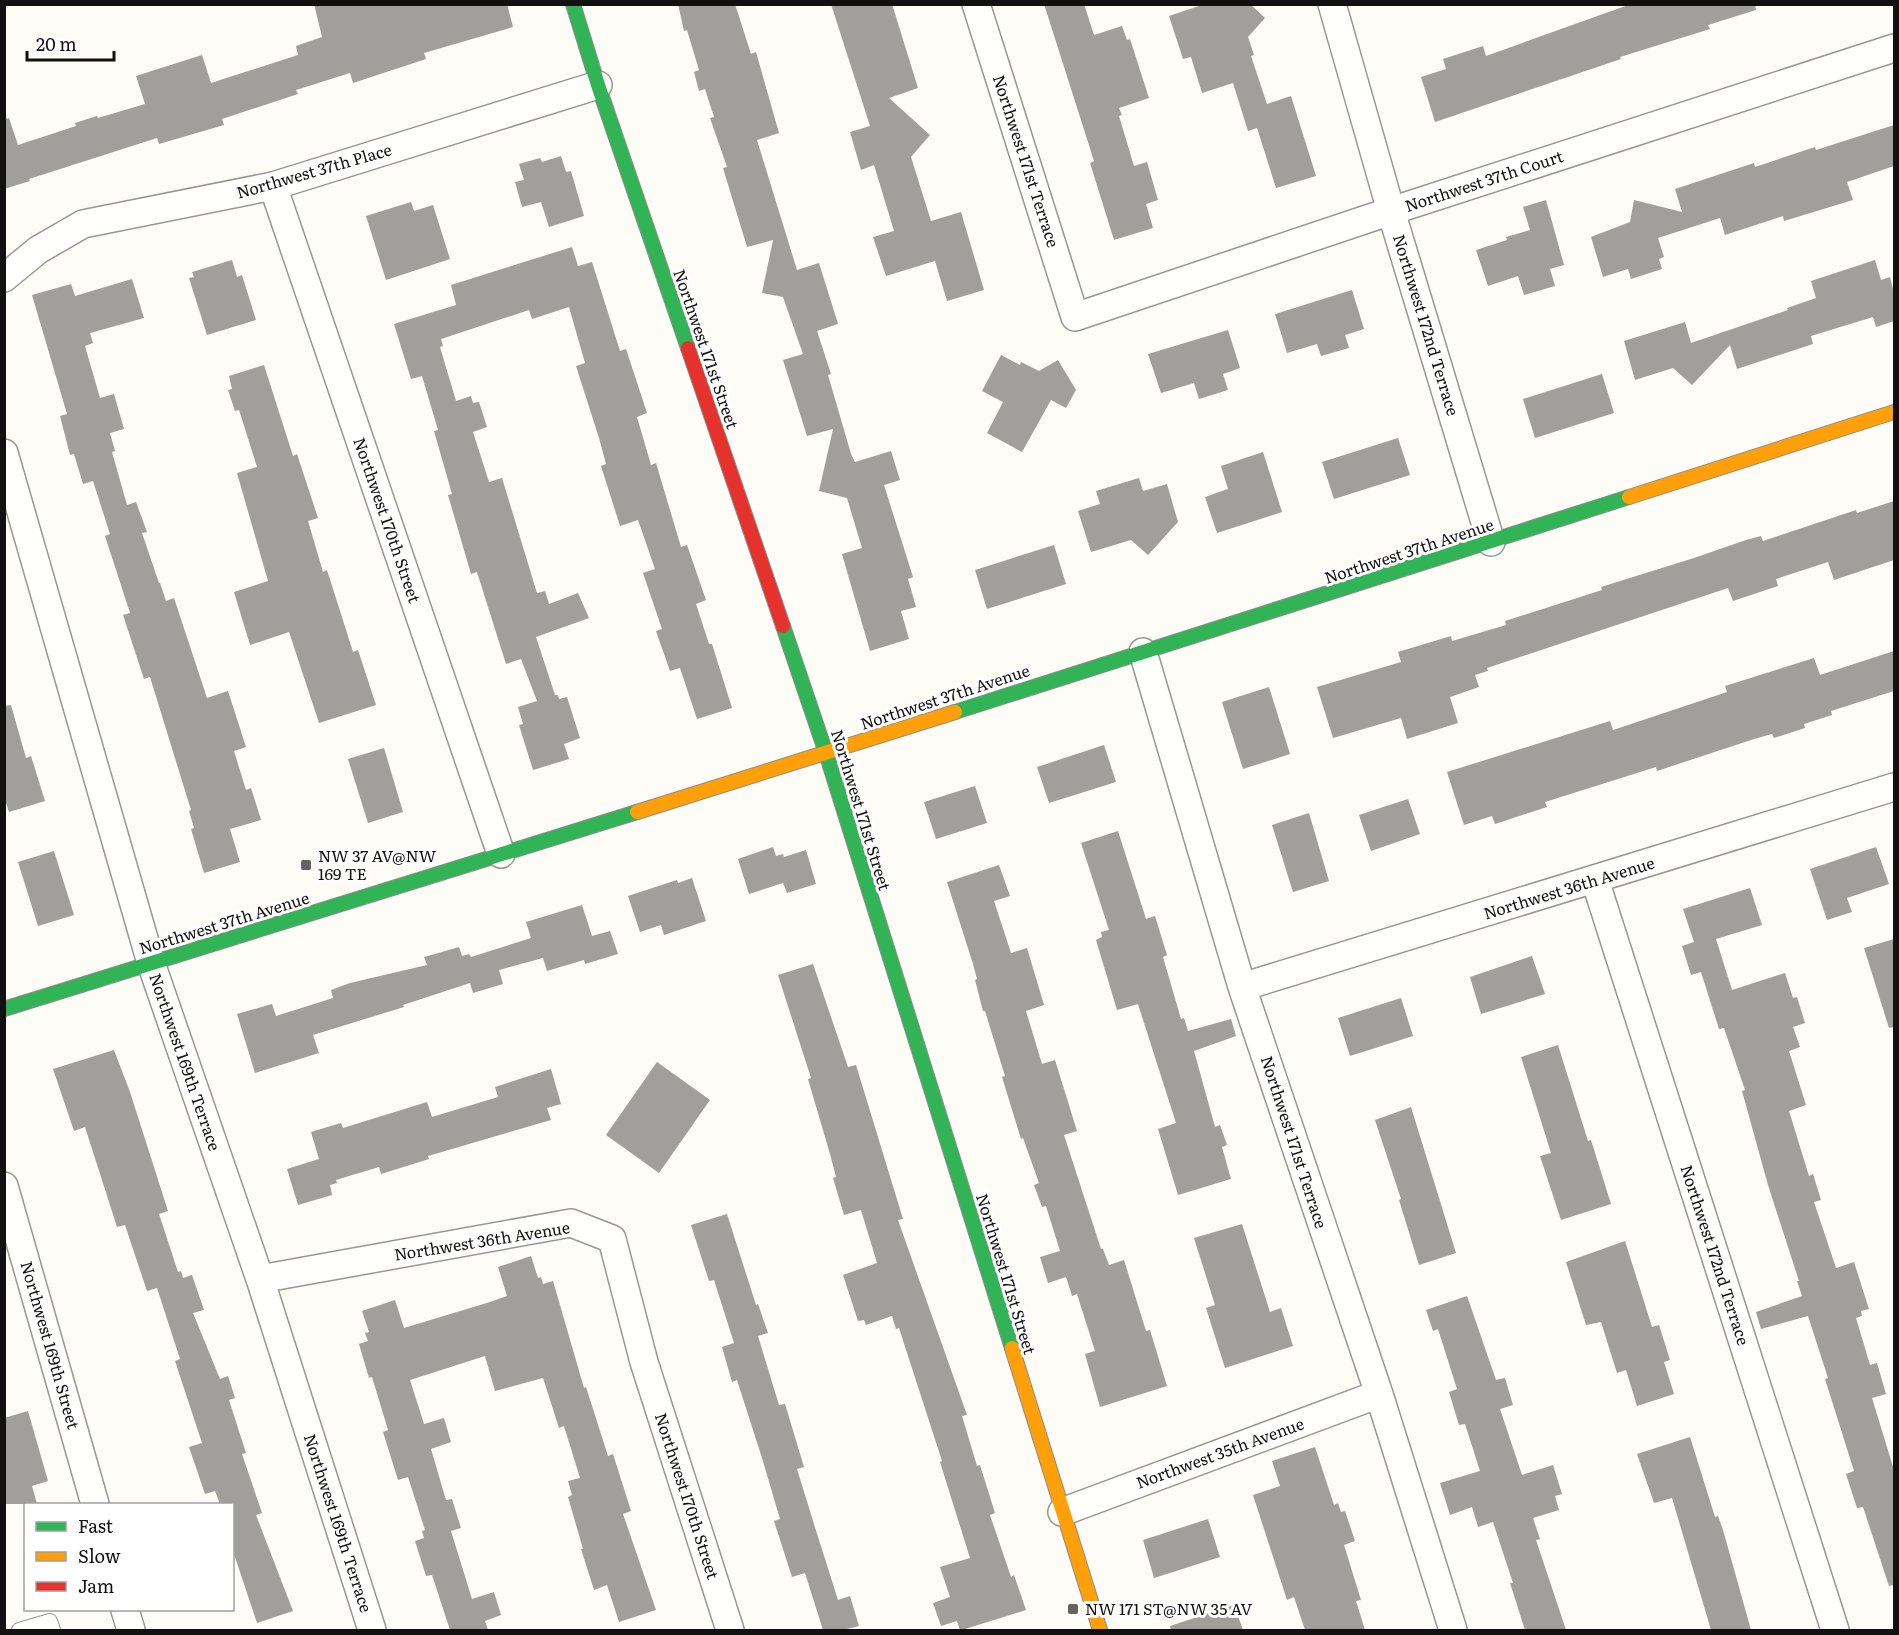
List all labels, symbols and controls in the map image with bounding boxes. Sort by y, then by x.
scale bar [27,24,114,62]
text: 20 m [36,30,77,57]
street label: Northwest 171st Terrace [988,71,1066,250]
street label: Northwest 37th Place [233,136,394,204]
street label: Northwest 37th Court [1401,143,1567,217]
street label: Northwest 172nd Terrace [1388,231,1466,418]
street label: Northwest 171st Street [668,266,746,432]
street label: Northwest 170th Street [348,434,428,606]
street label: Northwest 37th Avenue [1321,511,1497,589]
street label: Northwest 37th Avenue [857,657,1033,735]
street label: Northwest 171st Street [826,726,898,894]
place label: NW 37 AV@NW 169 TE [318,843,437,885]
street label: Northwest 36th Avenue [1480,850,1657,925]
marker: NW 37 AV@NW 169 TE [299,858,313,872]
street label: Northwest 37th Avenue [136,885,312,959]
street label: Northwest 169th Terrace [144,970,228,1154]
street label: Northwest 171st Terrace [1256,1052,1334,1231]
street label: Northwest 172nd Terrace [1675,1161,1757,1348]
street label: Northwest 171st Street [971,1190,1043,1358]
street label: Northwest 36th Avenue [392,1214,572,1266]
street label: Northwest 169th Street [15,1258,87,1432]
street label: Northwest 170th Street [650,1409,726,1582]
street label: Northwest 35th Avenue [1132,1410,1307,1494]
street label: Northwest 169th Terrace [299,1430,379,1615]
legend [24,1503,234,1611]
text: Fast [78,1512,114,1539]
text: Slow [78,1542,121,1569]
text: Jam [78,1572,114,1599]
place label: NW 171 ST@NW 35 AV [1085,1596,1253,1620]
marker: NW 171 ST@NW 35 AV [1066,1602,1080,1616]

